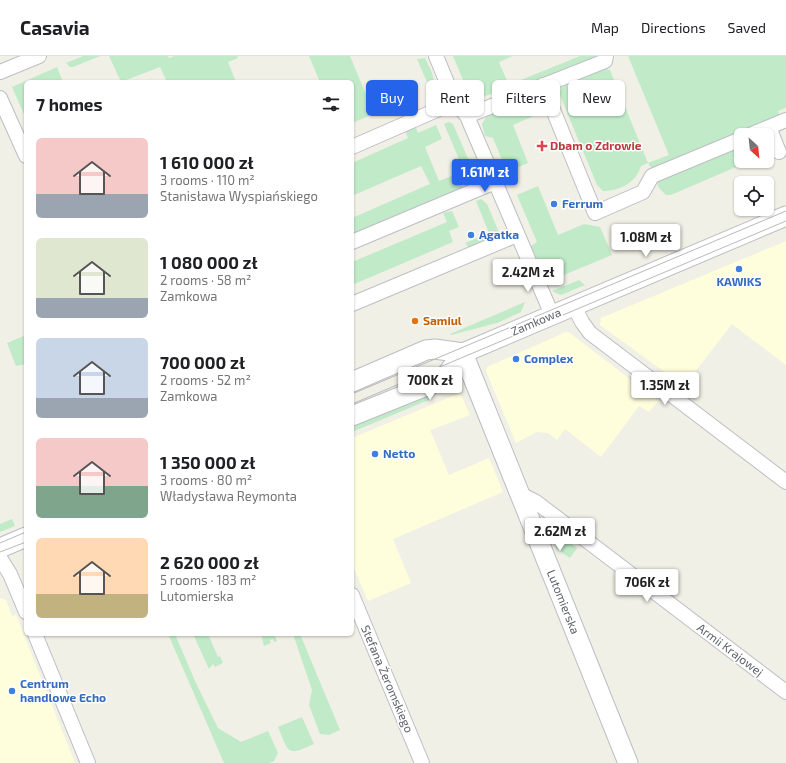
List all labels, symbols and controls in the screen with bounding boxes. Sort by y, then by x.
text: Casavia [20,16,90,39]
text: Map [591,19,619,36]
text: Directions [641,19,706,36]
text: Saved [728,19,766,36]
chip: Buy [366,80,418,116]
chip: Rent [426,80,484,116]
chip: Filters [492,80,560,116]
chip: New [568,80,625,116]
icon: filters [320,93,342,115]
text: 7 homes [36,94,103,114]
north arrow [734,128,774,168]
map controls [734,128,774,216]
place label: Dbam o Zdrowie [550,138,642,152]
marker: Dbam o Zdrowie [537,141,547,151]
text: 1 610 000 zł [160,152,254,172]
icon: home [68,154,116,202]
pin: 1.61M zł [444,159,526,193]
text: 1.61M zł [461,164,509,180]
text: 3 rooms · 110 m² [160,172,255,188]
button: locate [734,176,774,216]
text: Stanisława Wyspiańskiego [160,188,318,204]
place label: Ferrum [562,196,603,210]
marker: Ferrum [549,199,559,209]
pin: 1.08M zł [605,224,687,258]
place label: Agatka [479,227,519,241]
text: 1.08M zł [620,229,672,245]
marker: Agatka [466,230,476,240]
text: 1 080 000 zł [160,252,258,272]
icon: home [68,254,116,302]
pin: 2.42M zł [487,259,569,293]
text: 2.42M zł [502,264,554,280]
marker: KAWIKS [734,264,744,274]
text: 2 rooms · 58 m² [160,272,251,288]
place label: KAWIKS [716,274,762,288]
text: Zamkowa [160,288,217,304]
street label: Zamkowa [508,304,563,338]
place label: Samiul [423,313,462,327]
marker: Samiul [410,316,420,326]
place label: Complex [524,351,574,365]
text: 700 000 zł [160,352,245,372]
icon: home [68,354,116,402]
marker: Complex [511,354,521,364]
pin: 700K zł [393,367,467,401]
text: 2 rooms · 52 m² [160,372,251,388]
text: 700K zł [407,372,453,388]
pin: 1.35M zł [624,372,706,406]
text: 1.35M zł [640,377,690,393]
text: Zamkowa [160,388,217,404]
place label: Netto [383,446,415,460]
marker: Netto [370,449,380,459]
text: 1 350 000 zł [160,452,255,472]
icon: home [68,454,116,502]
text: 3 rooms · 80 m² [160,472,252,488]
text: Władysława Reymonta [160,488,297,504]
pin: 2.62M zł [519,518,601,552]
text: 2.62M zł [534,523,586,539]
text: 2 620 000 zł [160,552,259,572]
icon: home [68,554,116,602]
street label: Lutomierska [545,568,583,636]
pin: 706K zł [610,569,684,603]
text: 5 rooms · 183 m² [160,572,257,588]
text: 706K zł [624,574,670,590]
text: Lutomierska [160,588,234,604]
street label: Armii Krajowej [694,620,766,679]
street label: Stefana Żeromskiego [359,623,417,735]
place label: Centrum handlowe Echo [20,676,106,704]
marker: Centrum handlowe Echo [7,686,17,696]

